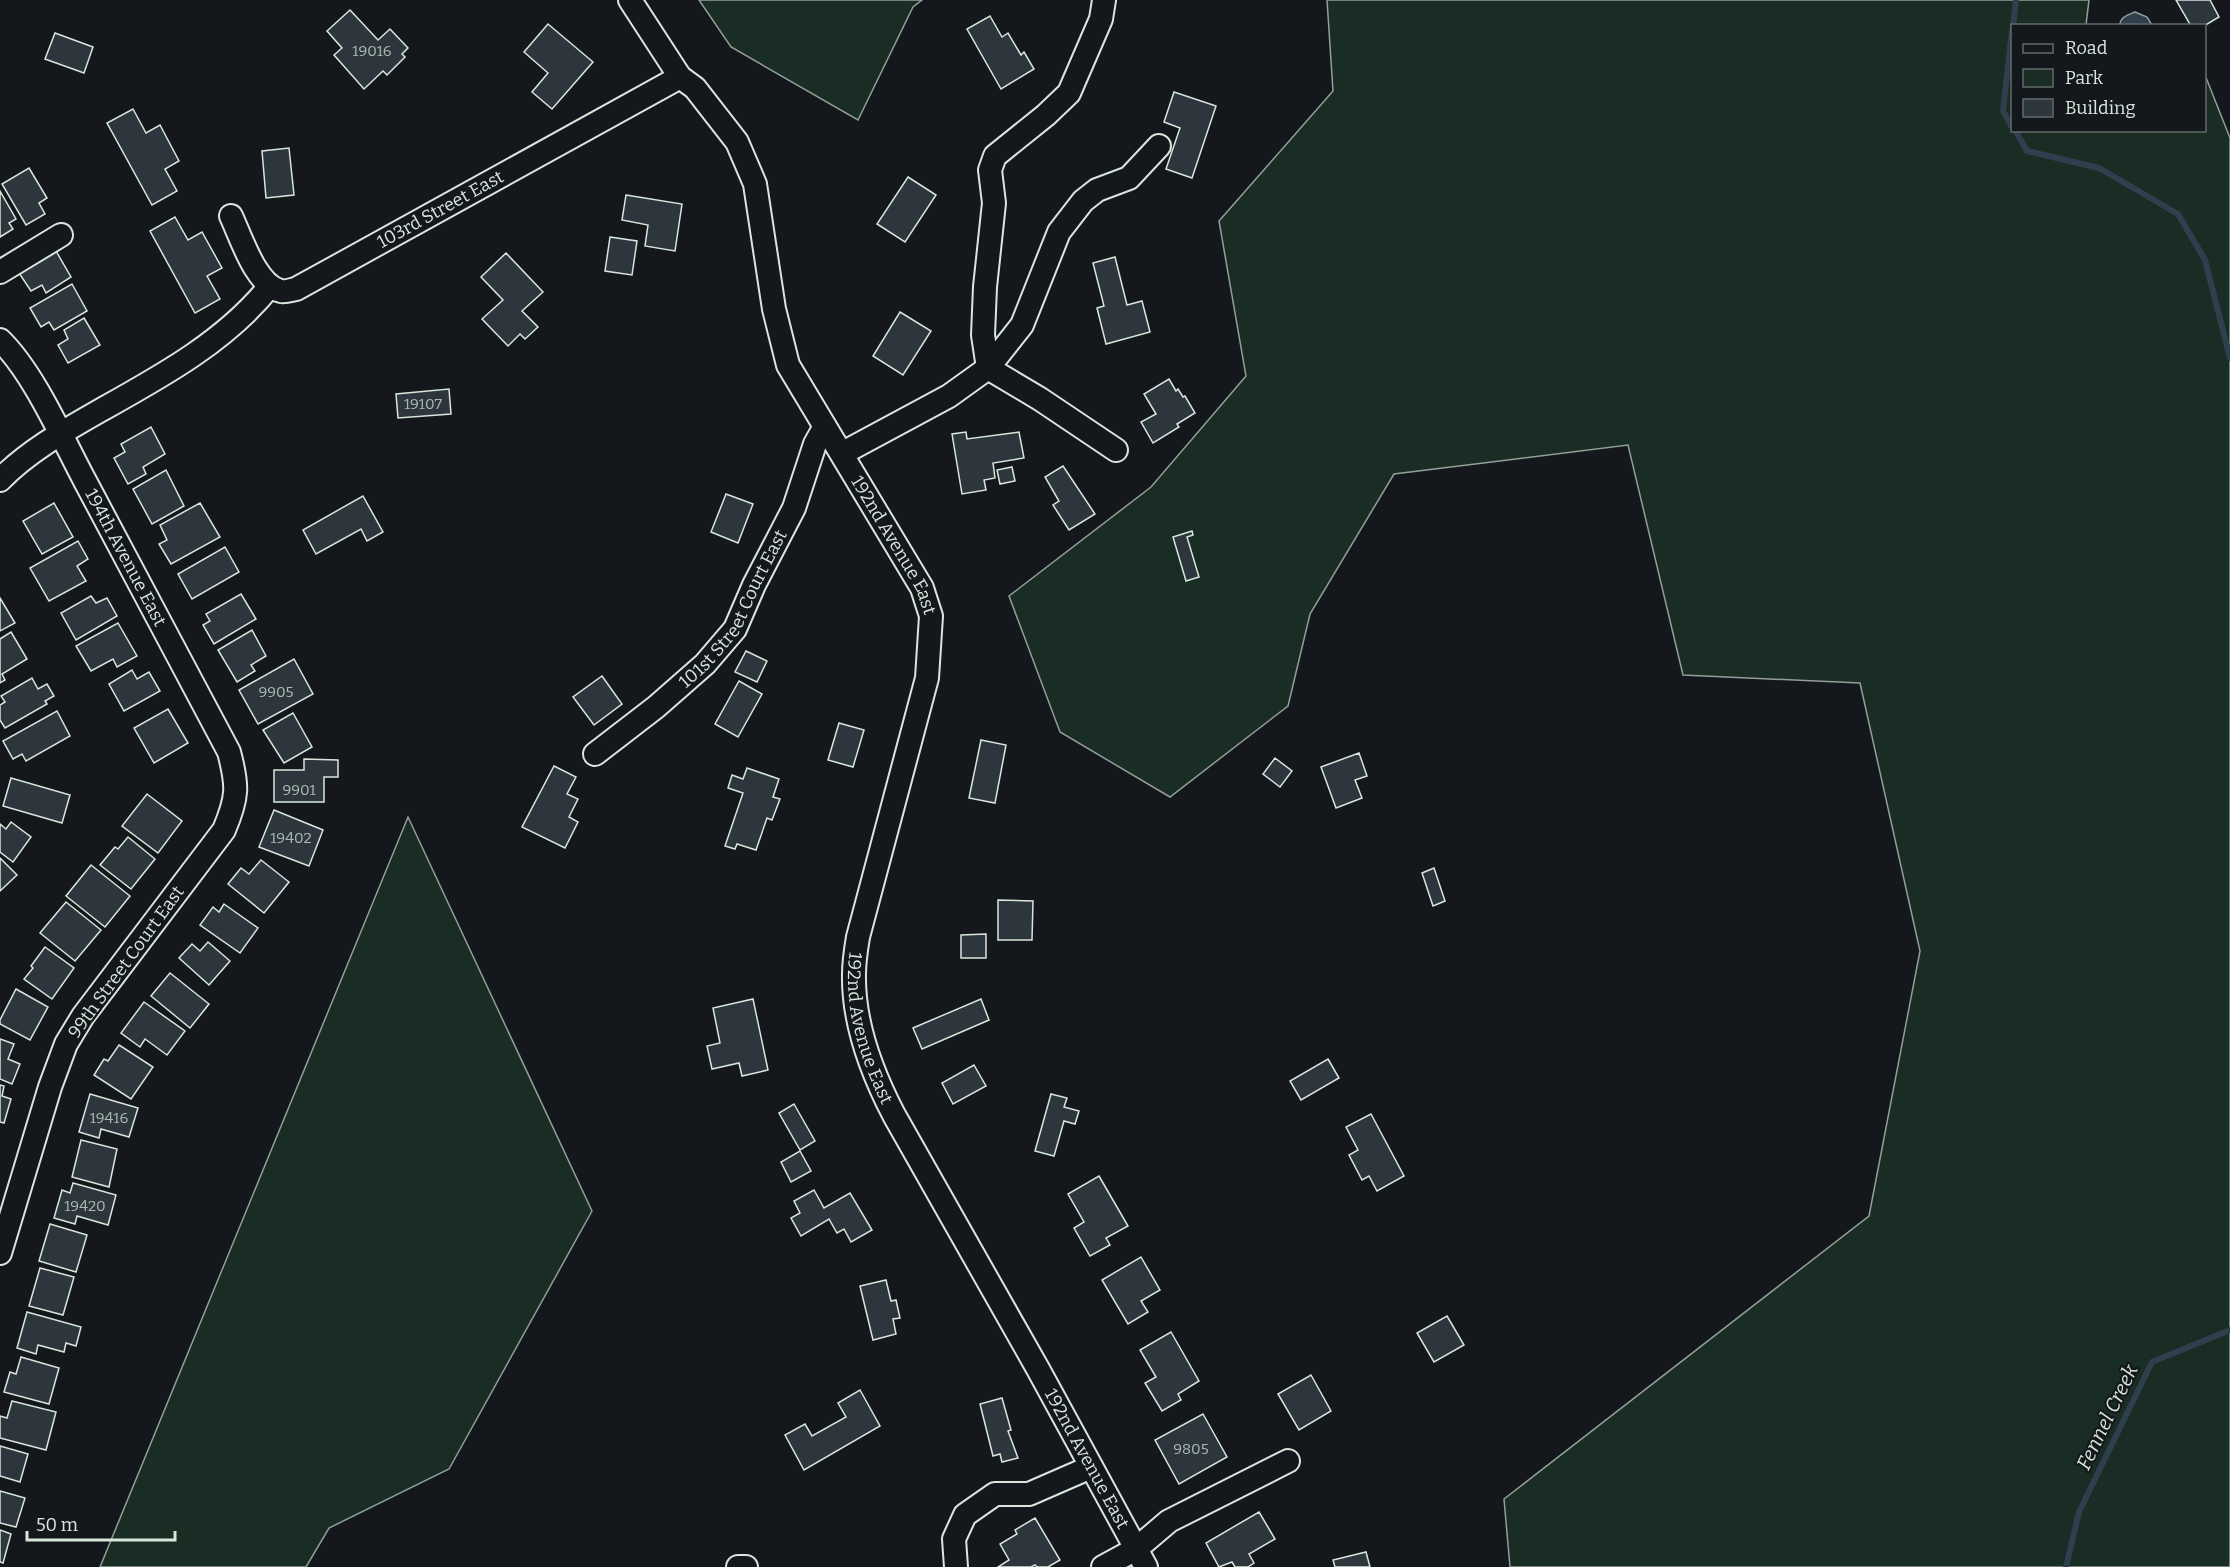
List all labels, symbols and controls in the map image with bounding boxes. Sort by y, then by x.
legend [2011,24,2206,132]
text: Road [2065,37,2108,59]
house number: 19016 [352,42,392,60]
text: Park [2065,67,2104,89]
text: Building [2065,97,2136,119]
street label: 103rd Street East [373,165,508,253]
house number: 19107 [404,395,443,413]
street label: 192nd Avenue East [846,472,941,618]
street label: 194th Avenue East [80,485,171,630]
street label: 101st Street Court East [674,526,792,693]
house number: 9905 [258,683,294,701]
house number: 9901 [282,781,316,799]
house number: 19402 [270,829,312,847]
street label: 99th Street Court East [63,881,189,1043]
street label: 192nd Avenue East [843,951,898,1108]
house number: 19416 [90,1109,128,1127]
house number: 19420 [64,1197,106,1215]
water label: Fennel Creek [2071,1360,2143,1474]
street label: 192nd Avenue East [1040,1385,1134,1533]
house number: 9805 [1173,1440,1209,1458]
scale bar [27,1504,176,1542]
text: 50 m [36,1514,78,1536]

